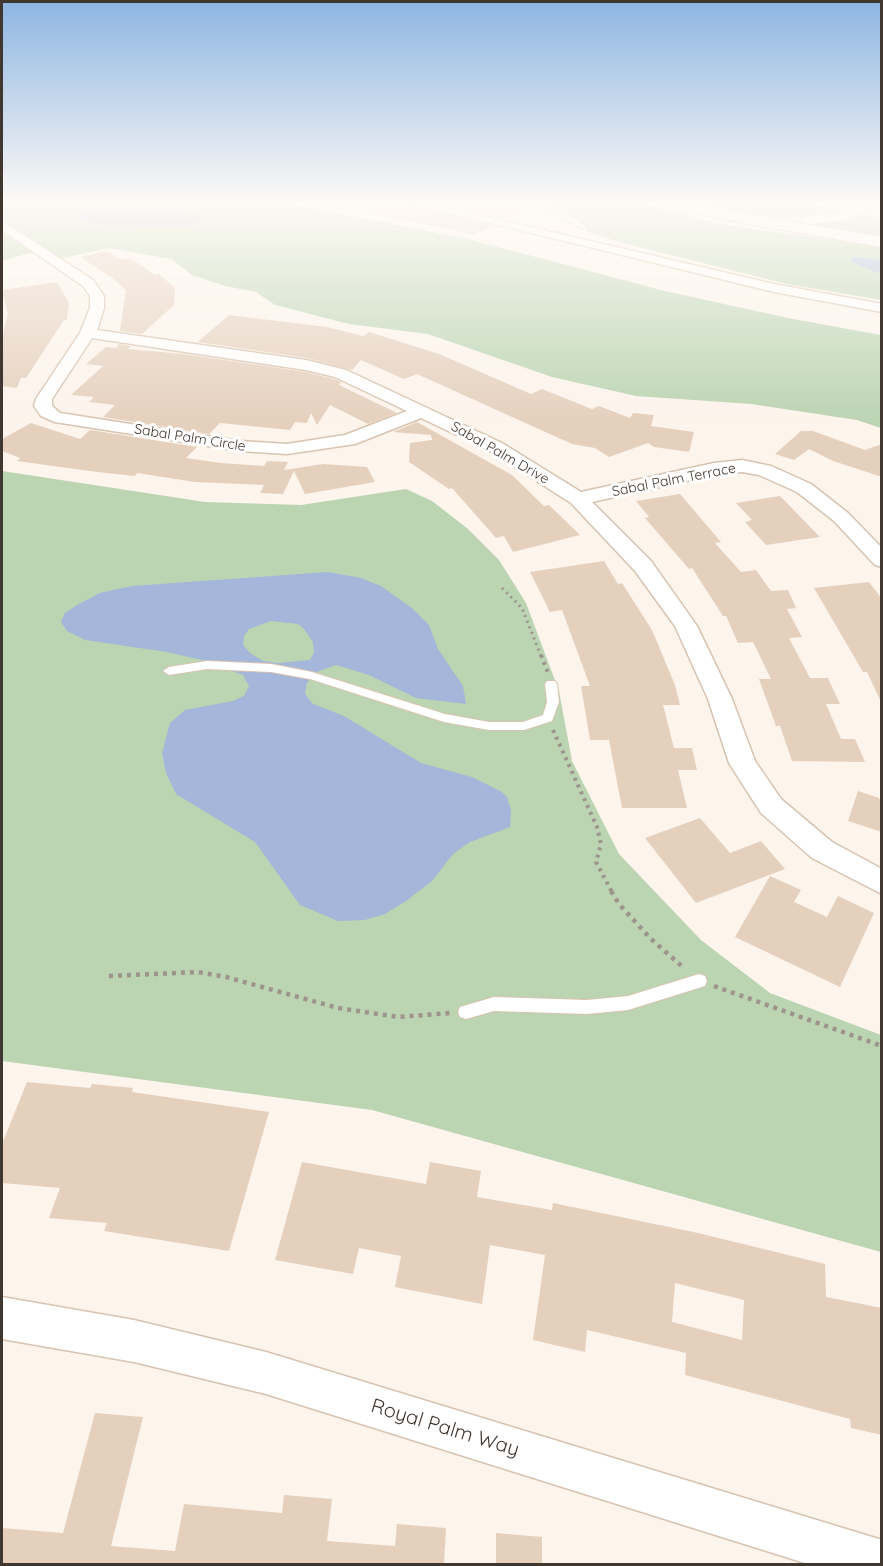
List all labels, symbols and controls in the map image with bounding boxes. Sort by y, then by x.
street label: Sabal Palm Drive [448,418,552,488]
street label: Sabal Palm Circle [133,421,247,455]
street label: Sabal Palm Terrace [611,460,737,500]
street label: Royal Palm Way [368,1394,522,1462]

